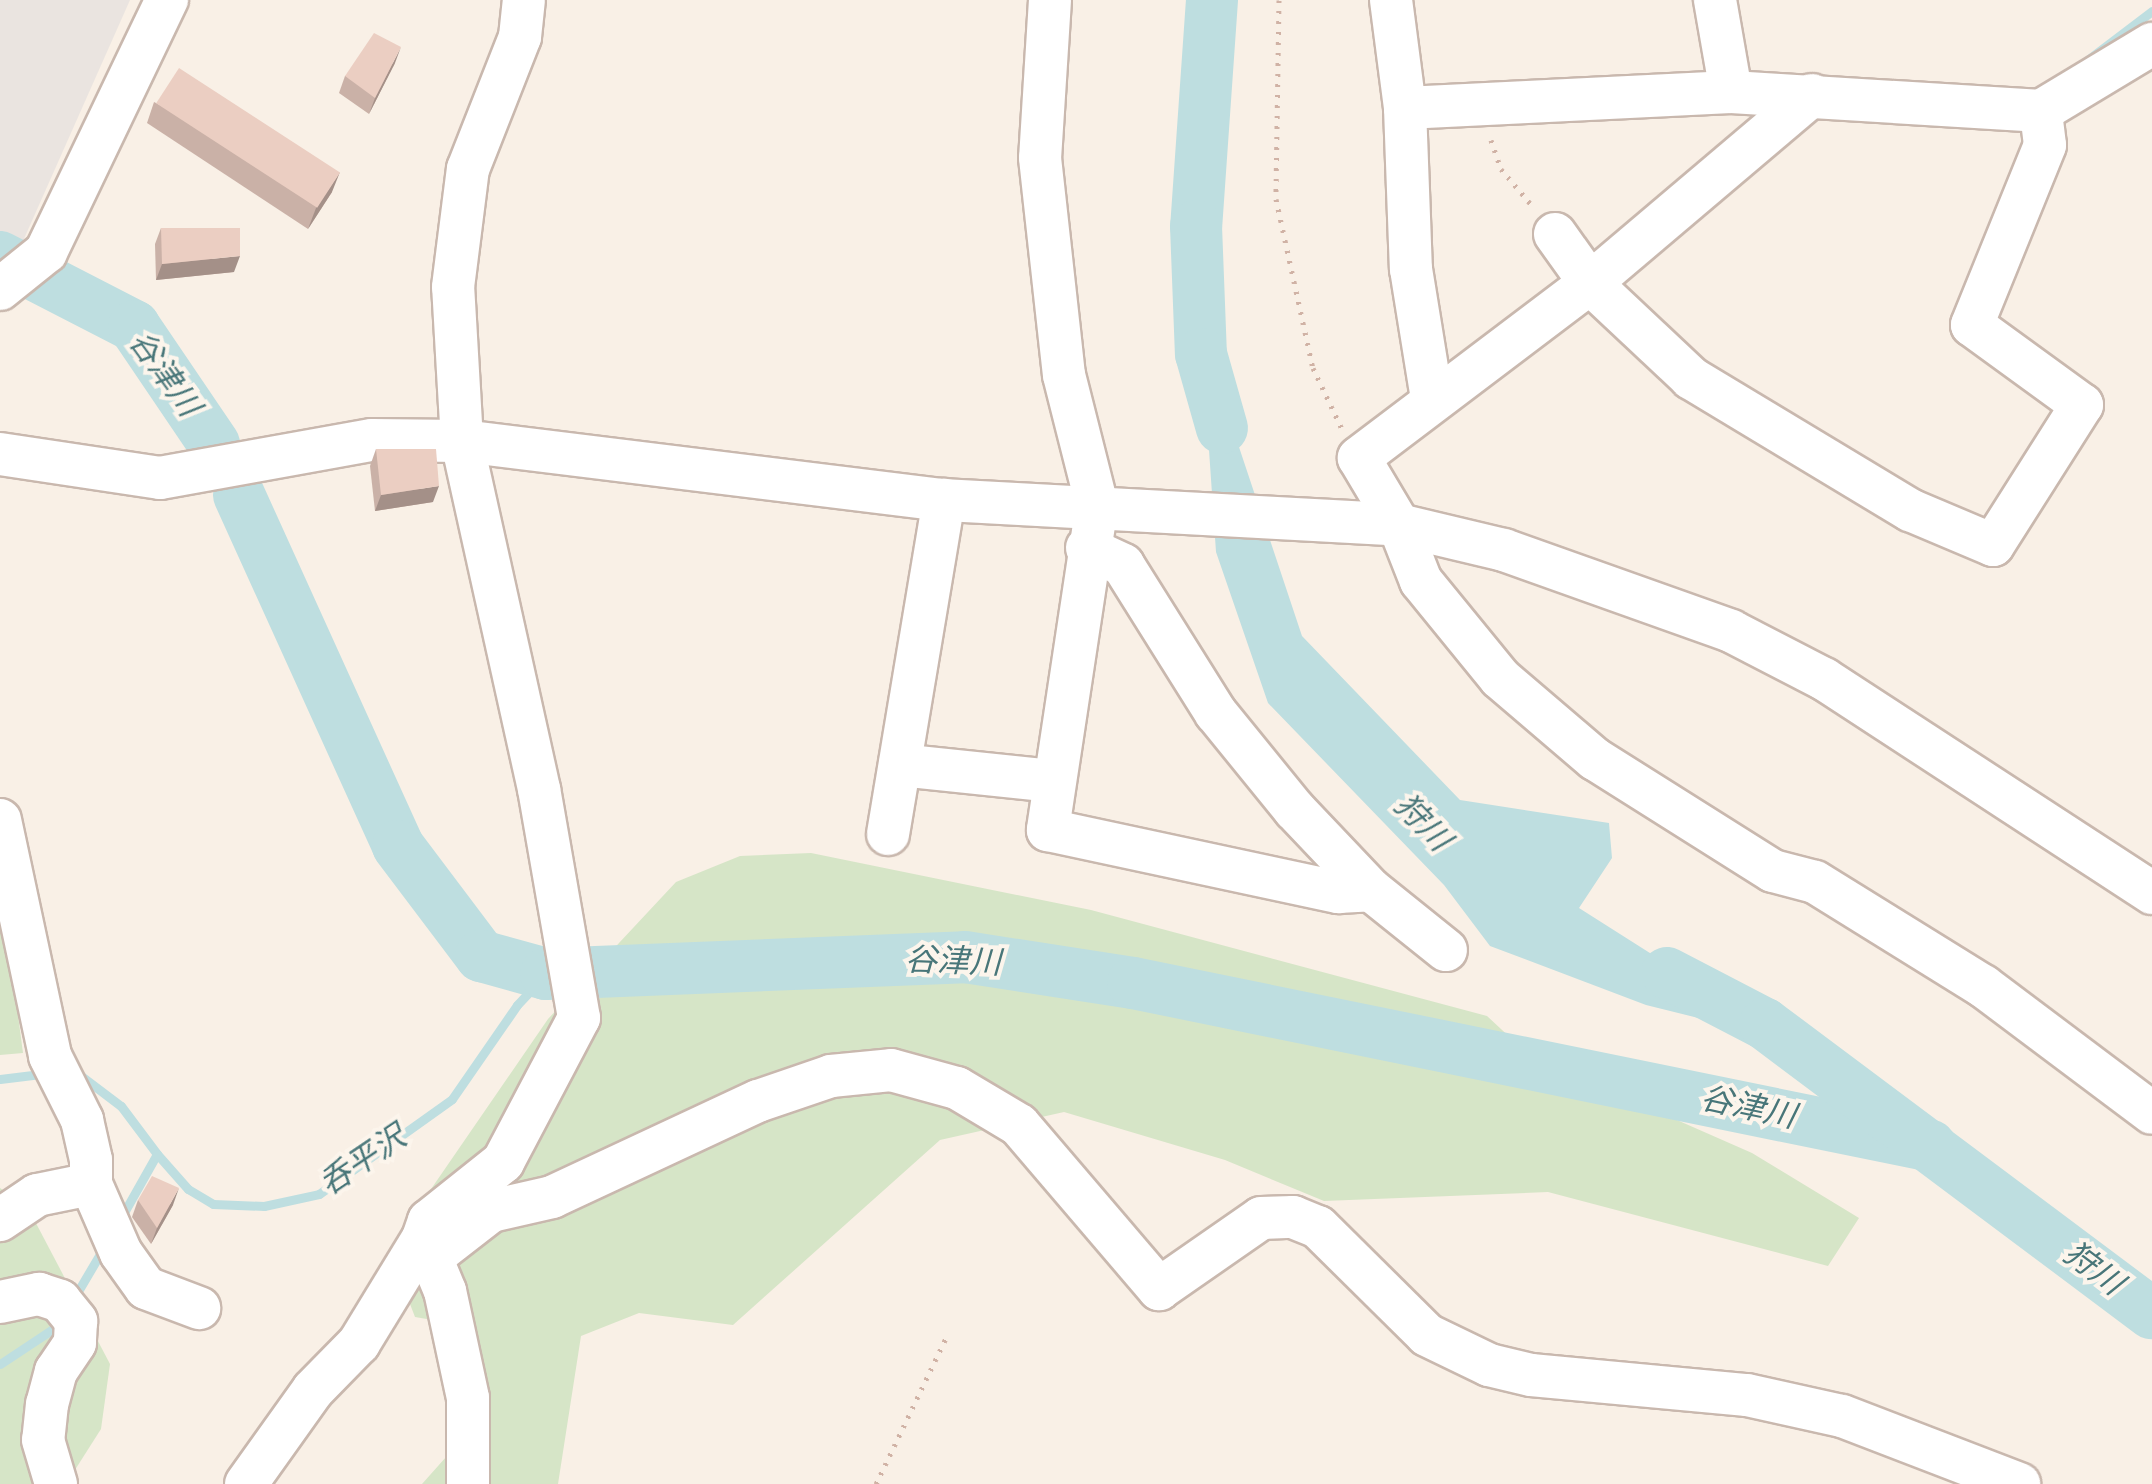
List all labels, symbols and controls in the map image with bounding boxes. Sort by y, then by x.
water label: 谷津川 [120,324,208,424]
water label: 狩川 [1386,787,1458,859]
water label: 谷津川 [904,941,1002,983]
water label: 谷津川 [1697,1079,1799,1137]
water label: 呑平沢 [312,1118,414,1204]
water label: 狩川 [2056,1234,2130,1304]

